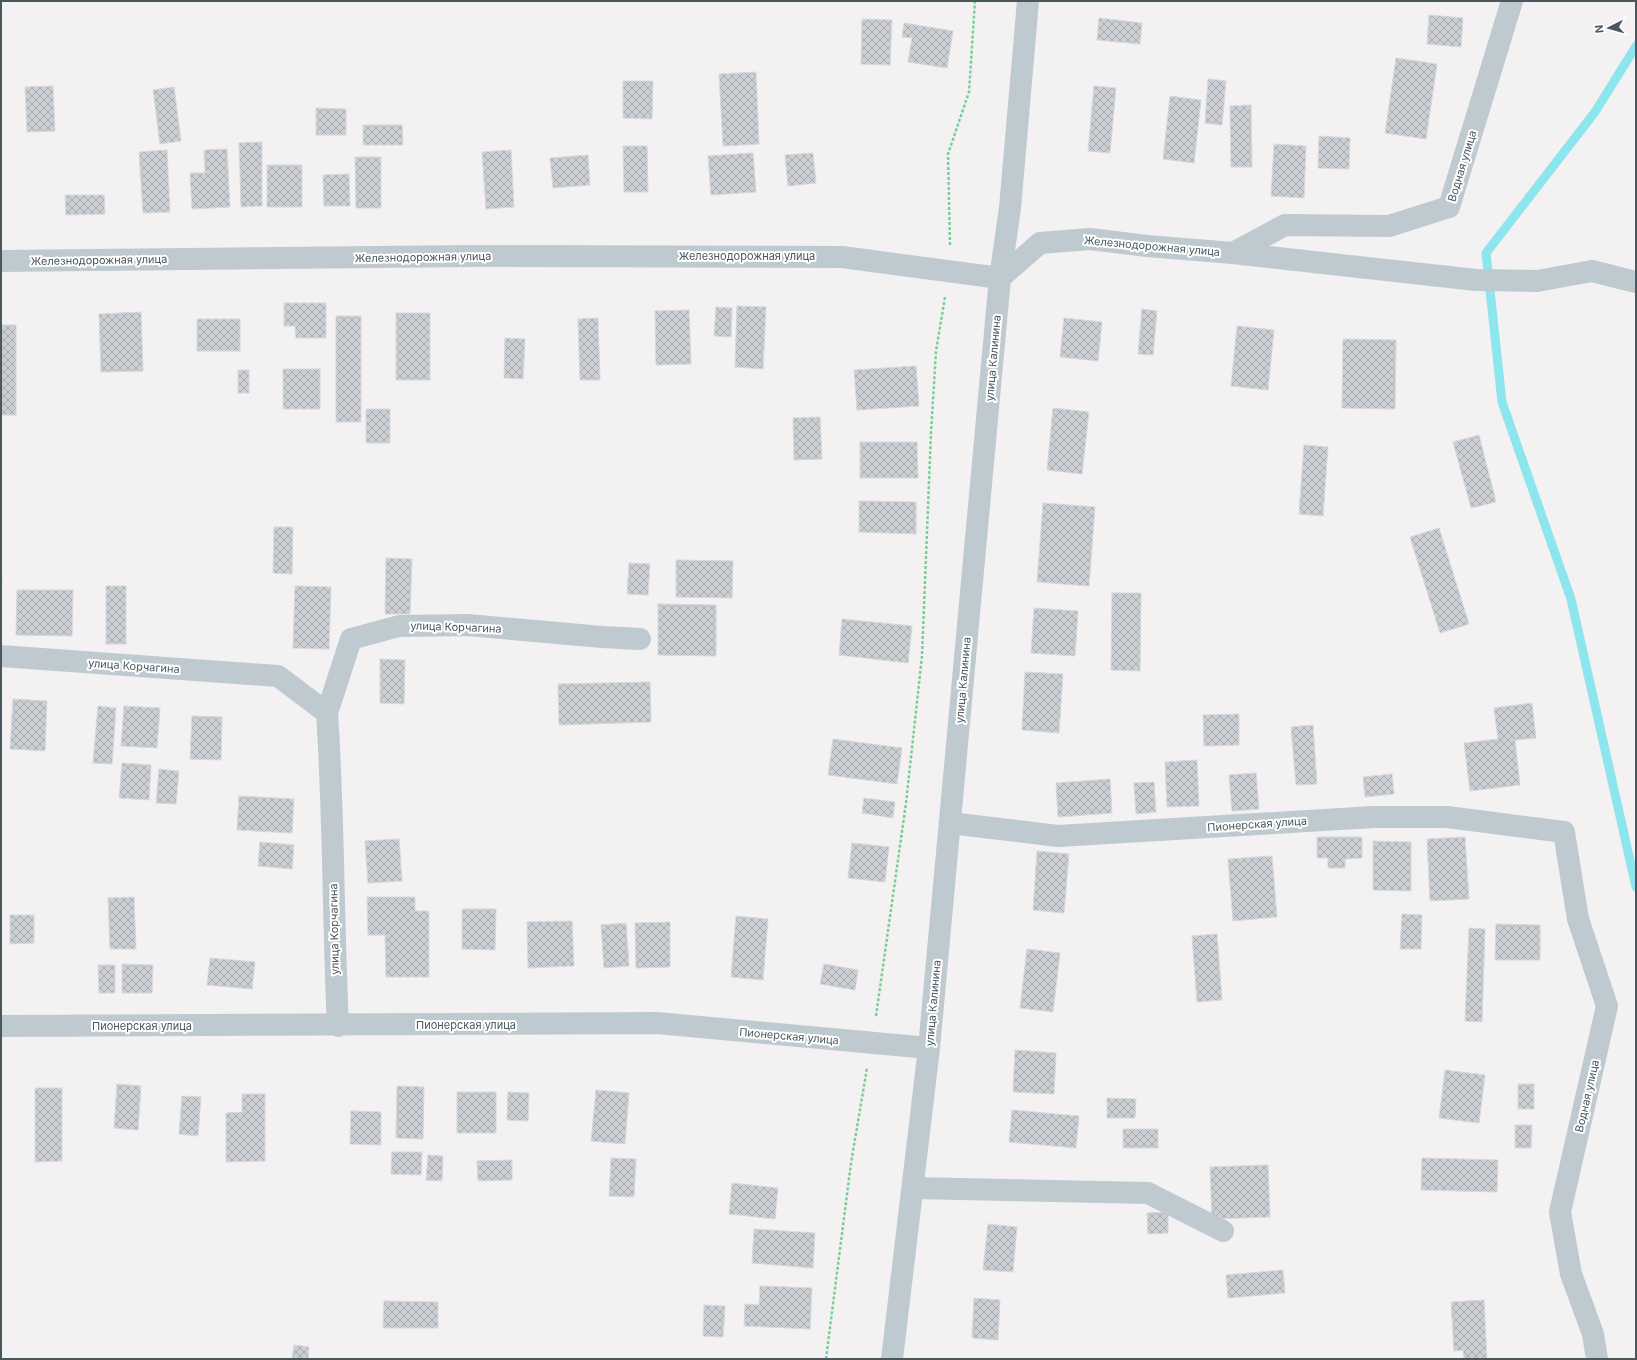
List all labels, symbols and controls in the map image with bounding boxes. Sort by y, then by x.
north arrow [1589,8,1629,48]
text: N [1592,24,1606,34]
street label: Водная улица [1445,129,1479,203]
street label: Железнодорожная улица [1083,233,1221,259]
street label: Железнодорожная улица [355,249,491,265]
street label: Железнодорожная улица [679,249,815,263]
street label: Железнодорожная улица [31,252,167,268]
street label: улица Калинина [982,314,1004,402]
street label: улица Корчагина [410,618,502,636]
street label: улица Калинина [952,636,974,724]
street label: улица Корчагина [88,656,180,676]
street label: Пионерская улица [1207,814,1307,834]
street label: улица Корчагина [326,883,342,975]
street label: улица Калинина [922,959,944,1047]
street label: Пионерская улица [416,1018,516,1032]
street label: Пионерская улица [92,1019,192,1033]
street label: Пионерская улица [739,1025,839,1047]
street label: Водная улица [1572,1058,1602,1134]

